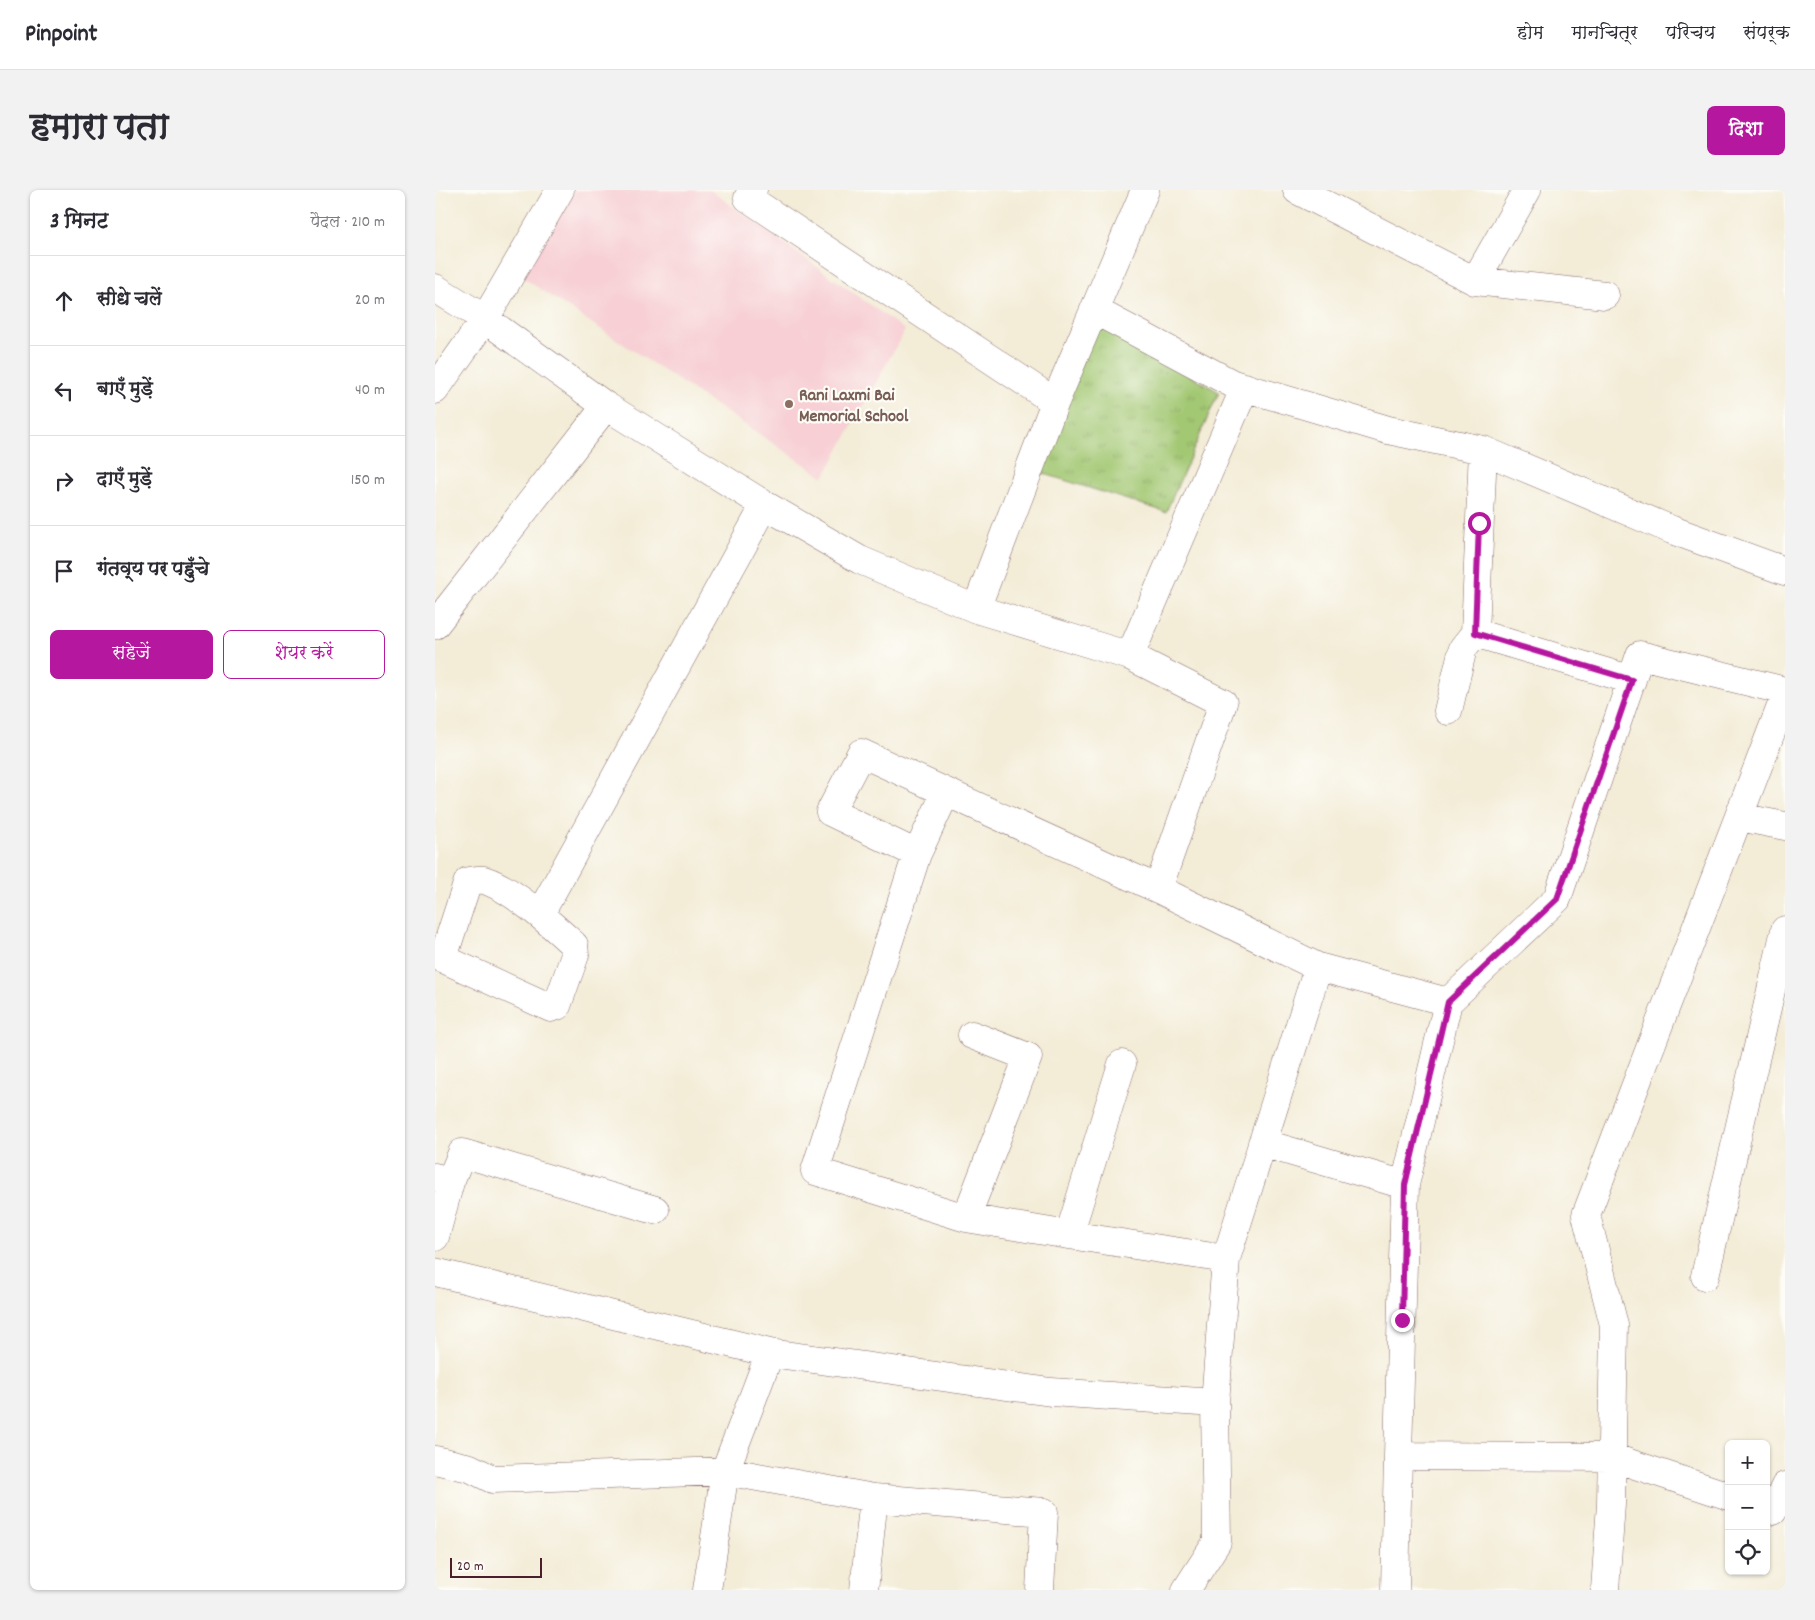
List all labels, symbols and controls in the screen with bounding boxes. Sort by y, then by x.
text: Pinpoint [25,18,97,52]
text: होम [1517,22,1543,47]
text: मानचित्र [1571,22,1638,47]
text: परिचय [1666,22,1715,47]
text: संपर्क [1743,22,1790,47]
text: हमारा पता [30,105,169,155]
button: दिशा [1707,106,1785,155]
text: 3 मिनट [50,208,108,238]
text: पैदल · 210 m [310,211,385,234]
icon: ahead [50,287,78,315]
text: सीधे चलें [97,287,162,314]
text: 20 m [355,289,385,312]
icon: left [50,377,78,405]
text: बाएँ मुड़ें [97,377,153,404]
text: 40 m [355,379,385,402]
place label: Rani Laxmi Bai Memorial School [799,384,909,430]
marker: Rani Laxmi Bai Memorial School [783,398,795,410]
icon: right [50,467,78,495]
text: दाएँ मुड़ें [97,467,152,494]
text: 150 m [351,469,385,492]
route start [1468,512,1491,535]
icon: arrive [50,557,78,585]
text: गंतव्य पर पहुँचे [97,557,209,584]
button: सहेजें [50,630,213,679]
button: शेयर करें [223,630,385,679]
route end [1391,1309,1414,1332]
map controls [1725,1440,1770,1575]
button: + [1725,1440,1770,1485]
button: − [1725,1485,1770,1530]
button: locate [1725,1530,1770,1575]
scale bar [450,1555,543,1578]
text: 20 m [457,1557,484,1577]

